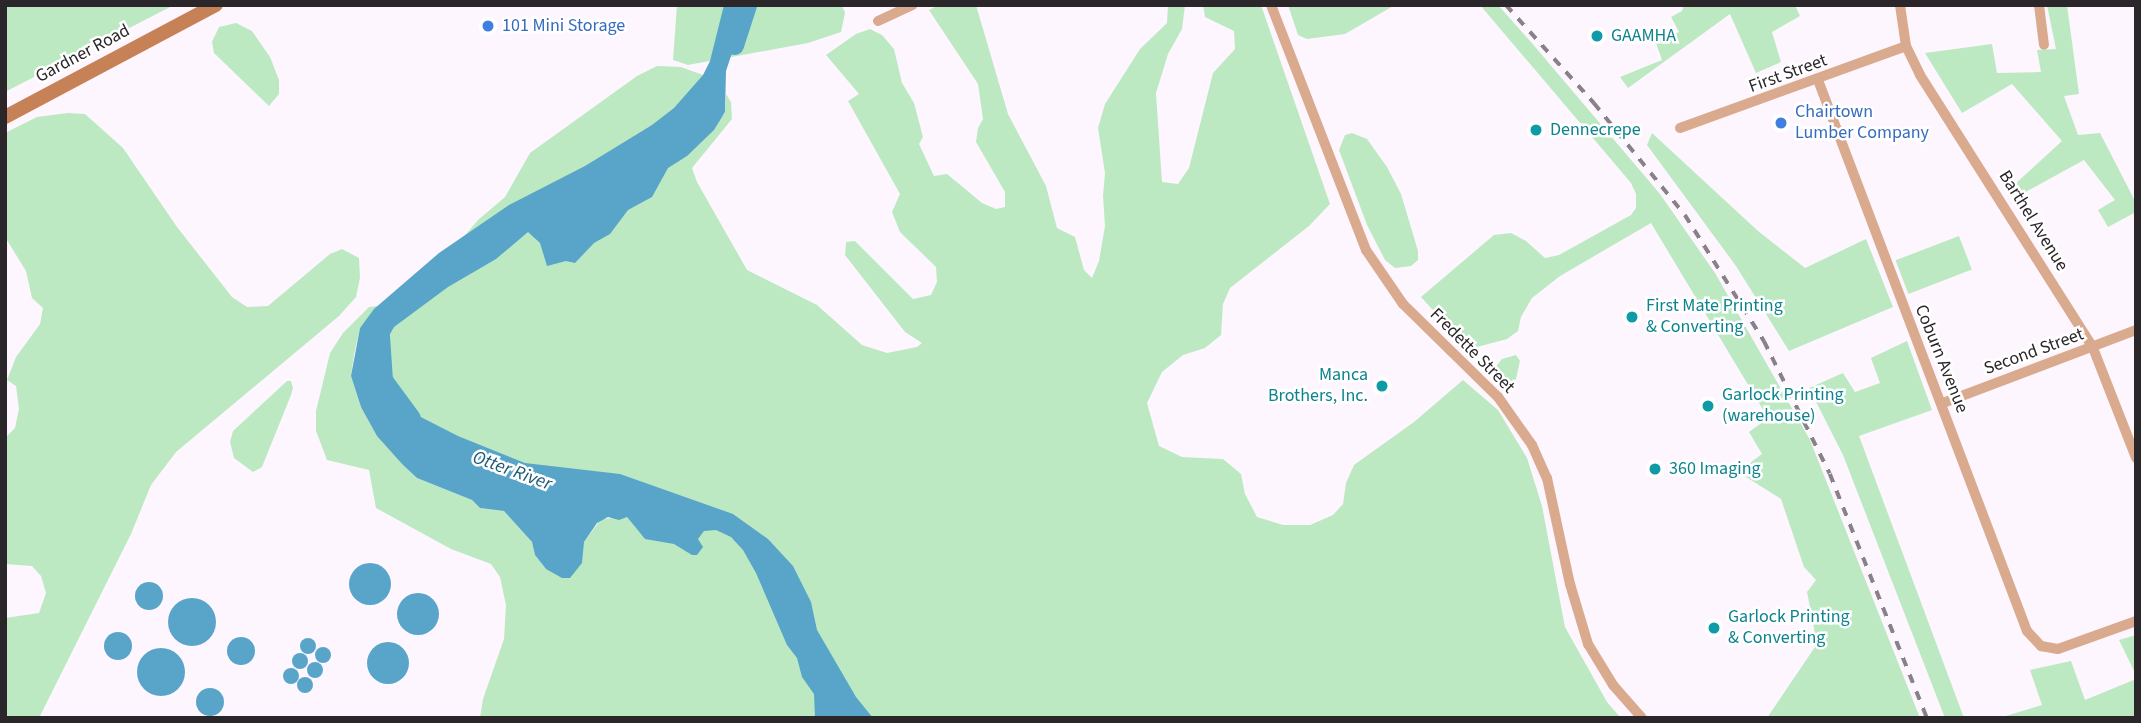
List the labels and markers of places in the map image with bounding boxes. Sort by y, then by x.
place label: 101 Mini Storage [502,15,625,37]
marker: 101 Mini Storage [480,18,496,34]
place label: GAAMHA [1611,25,1676,47]
marker: GAAMHA [1589,28,1605,44]
place label: Chairtown Lumber Company [1795,102,1929,144]
marker: Chairtown Lumber Company [1773,115,1789,131]
place label: Dennecrepe [1550,119,1641,141]
marker: Dennecrepe [1528,122,1544,138]
place label: First Mate Printing & Converting [1646,296,1783,338]
marker: First Mate Printing & Converting [1624,309,1640,325]
place label: Manca Brothers, Inc. [1268,365,1368,408]
marker: Manca Brothers, Inc. [1374,378,1390,394]
place label: Garlock Printing (warehouse) [1722,385,1844,428]
marker: Garlock Printing (warehouse) [1700,398,1716,414]
place label: 360 Imaging [1669,458,1761,480]
marker: 360 Imaging [1647,461,1663,477]
place label: Garlock Printing & Converting [1728,607,1850,650]
marker: Garlock Printing & Converting [1706,620,1722,636]

